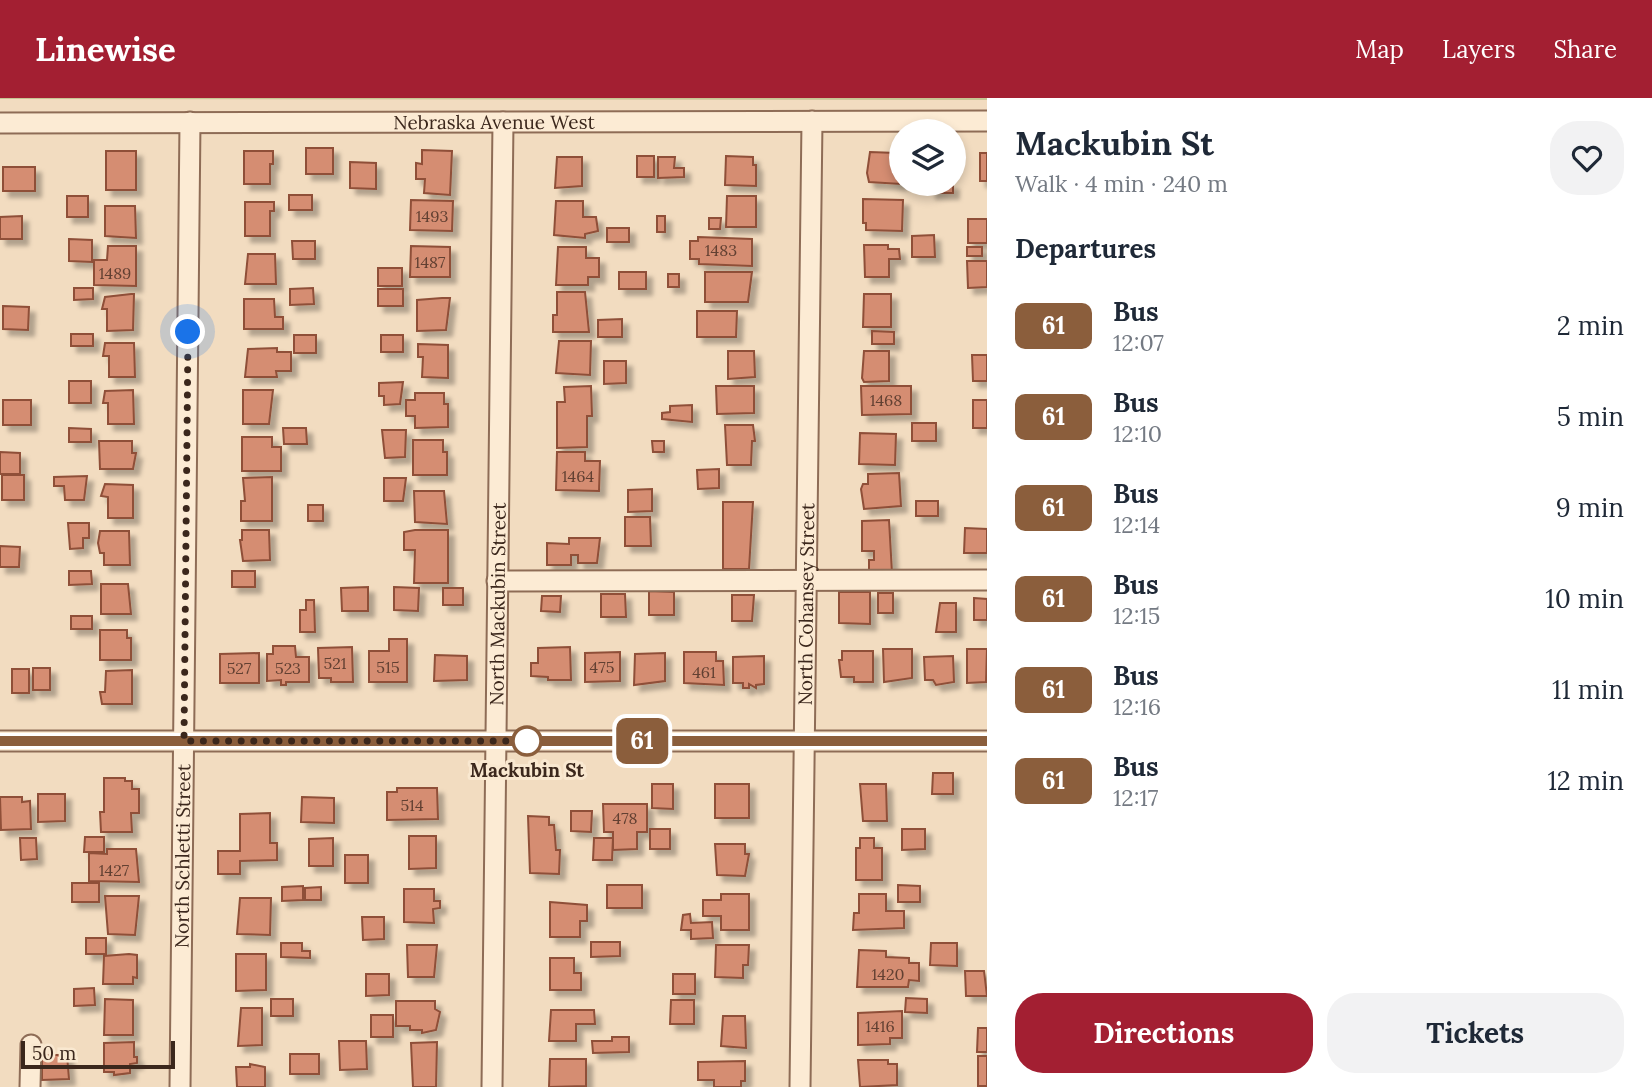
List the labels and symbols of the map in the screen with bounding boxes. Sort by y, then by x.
street label: Nebraska Avenue West [393,110,595,134]
house number: 1493 [416,206,448,226]
house number: 1483 [705,240,737,260]
house number: 1487 [415,252,446,272]
house number: 1489 [99,263,131,283]
your location [170,314,205,349]
house number: 1468 [870,390,902,410]
house number: 1464 [562,466,595,486]
street label: North Mackubin Street [484,502,511,706]
street label: North Cohansey Street [793,502,819,706]
house number: 521 [323,653,347,673]
house number: 515 [376,657,400,677]
house number: 475 [590,657,614,677]
house number: 527 [227,658,252,678]
house number: 523 [275,658,301,678]
house number: 461 [692,662,716,682]
line badge: 61 [610,718,674,764]
marker: Mackubin St [512,726,542,756]
place label: Mackubin St [470,758,585,782]
street label: North Schletti Street [169,763,195,948]
house number: 514 [400,795,424,815]
house number: 478 [612,808,638,828]
house number: 1427 [99,860,130,880]
house number: 1420 [871,964,905,984]
house number: 1416 [865,1016,895,1036]
scale bar [21,1038,175,1070]

